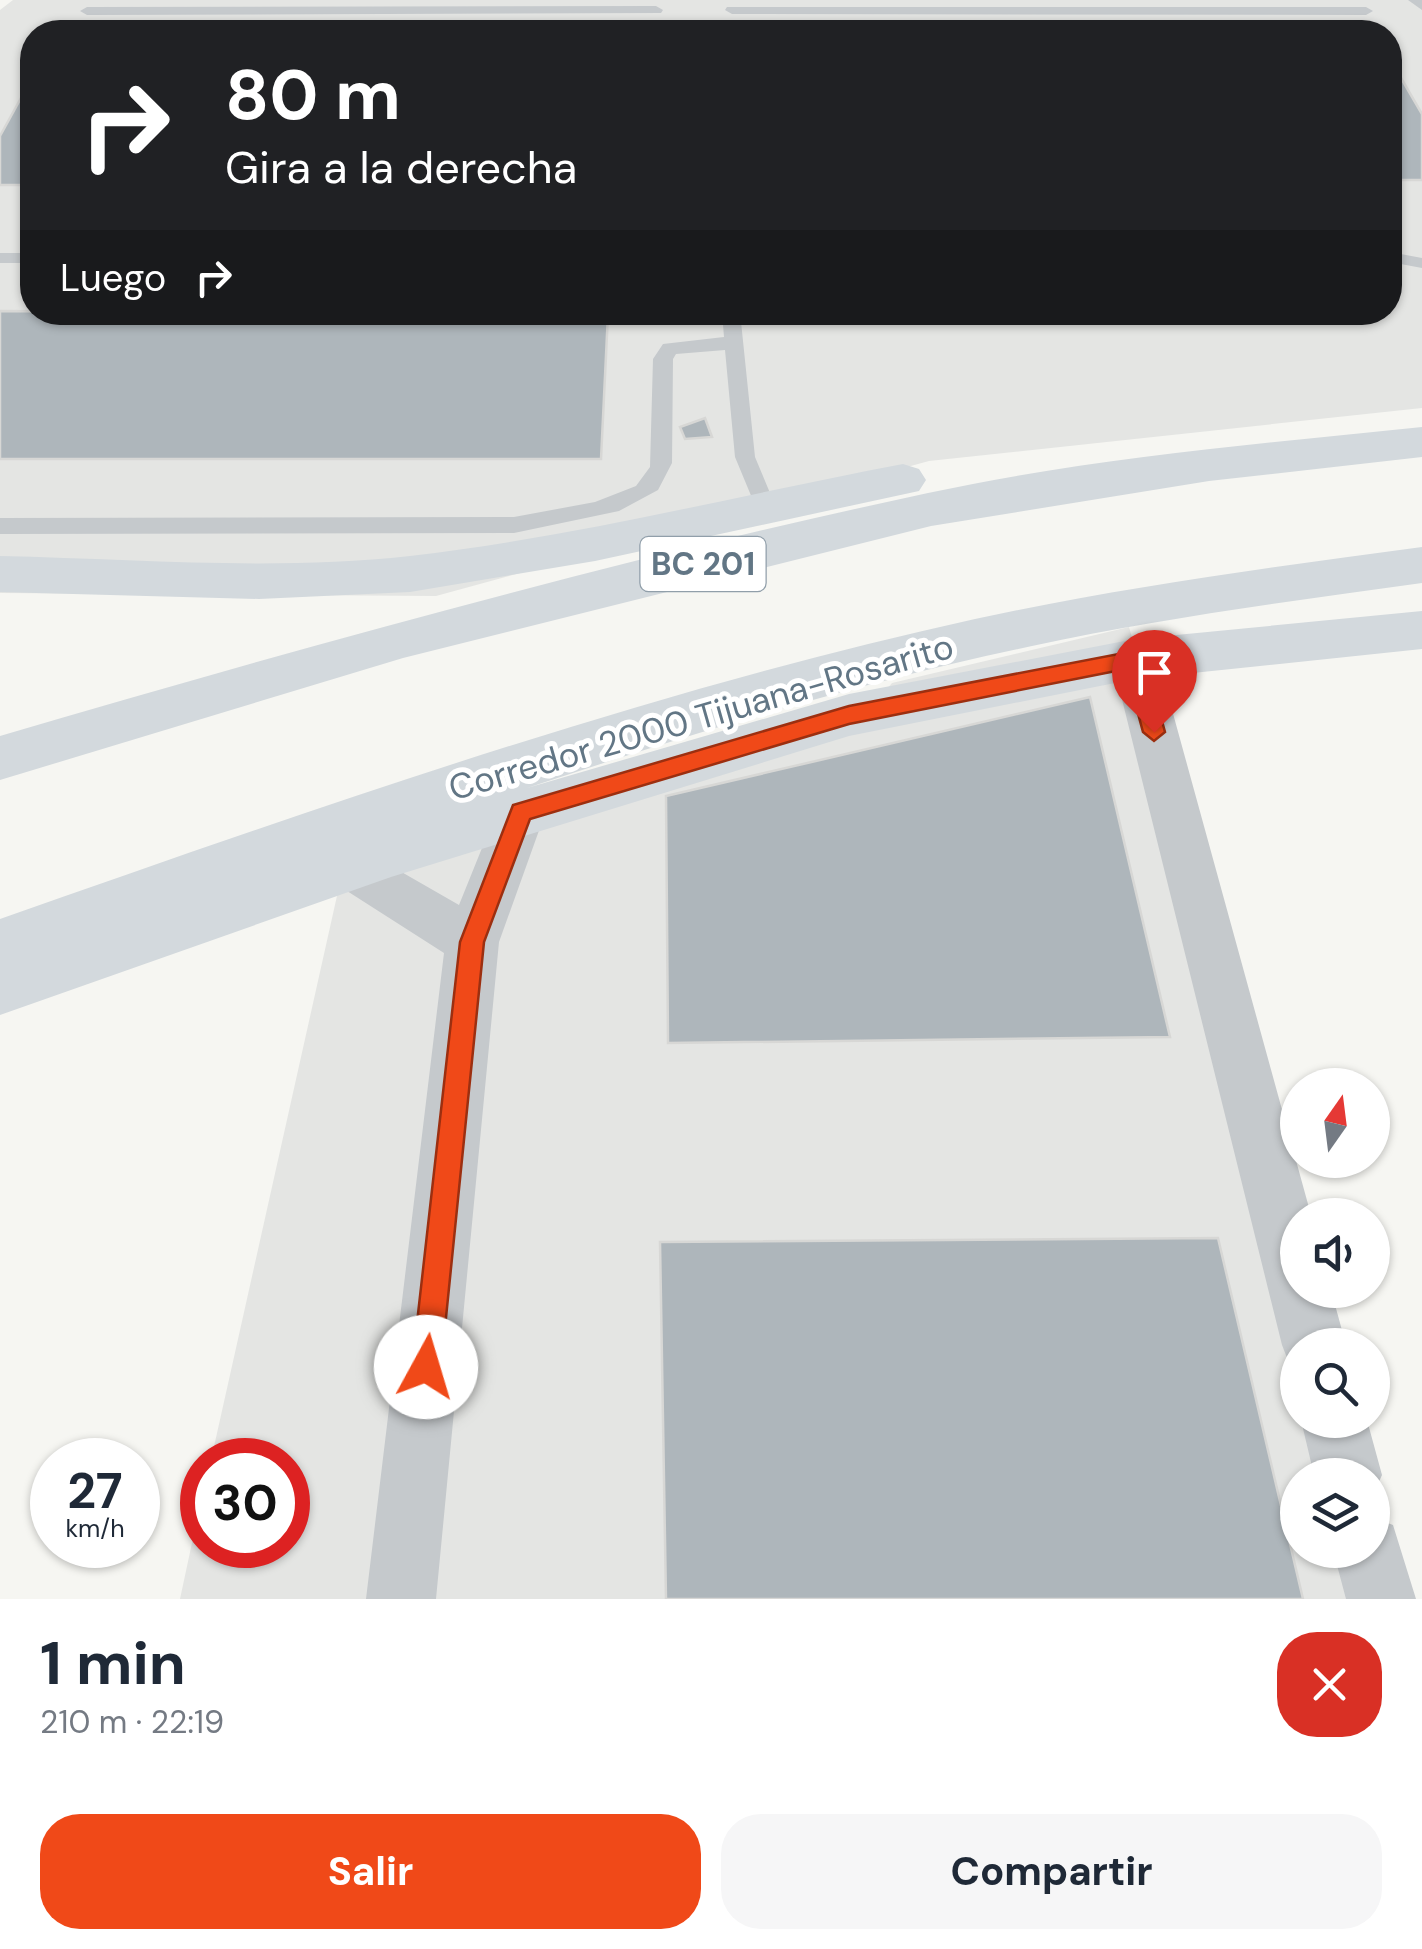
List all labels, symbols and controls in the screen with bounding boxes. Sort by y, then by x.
text: 80 m [225,50,401,141]
icon: right [60,60,190,190]
text: Gira a la derecha [225,138,577,197]
icon: right [186,250,241,305]
text: Luego [60,253,166,303]
road number: BC 201 [640,537,766,591]
street label: Corredor 2000 Tijuana-Rosarito [443,623,959,811]
pin [1112,630,1197,733]
icon: arrive [1127,645,1182,700]
north arrow [1280,1068,1390,1178]
map controls [1280,1068,1390,1568]
button: sound [1280,1198,1390,1308]
position arrow [374,1315,478,1419]
button: search [1280,1328,1390,1438]
speed limit sign: 30 [180,1438,310,1568]
text: 27 [67,1458,123,1524]
button: layers [1280,1458,1390,1568]
text: km/h [65,1512,125,1545]
text: 1 min [40,1624,186,1703]
button: close [1277,1632,1382,1737]
text: 210 m · 22:19 [40,1701,224,1743]
button: Salir [40,1814,701,1929]
button: Compartir [721,1814,1382,1929]

